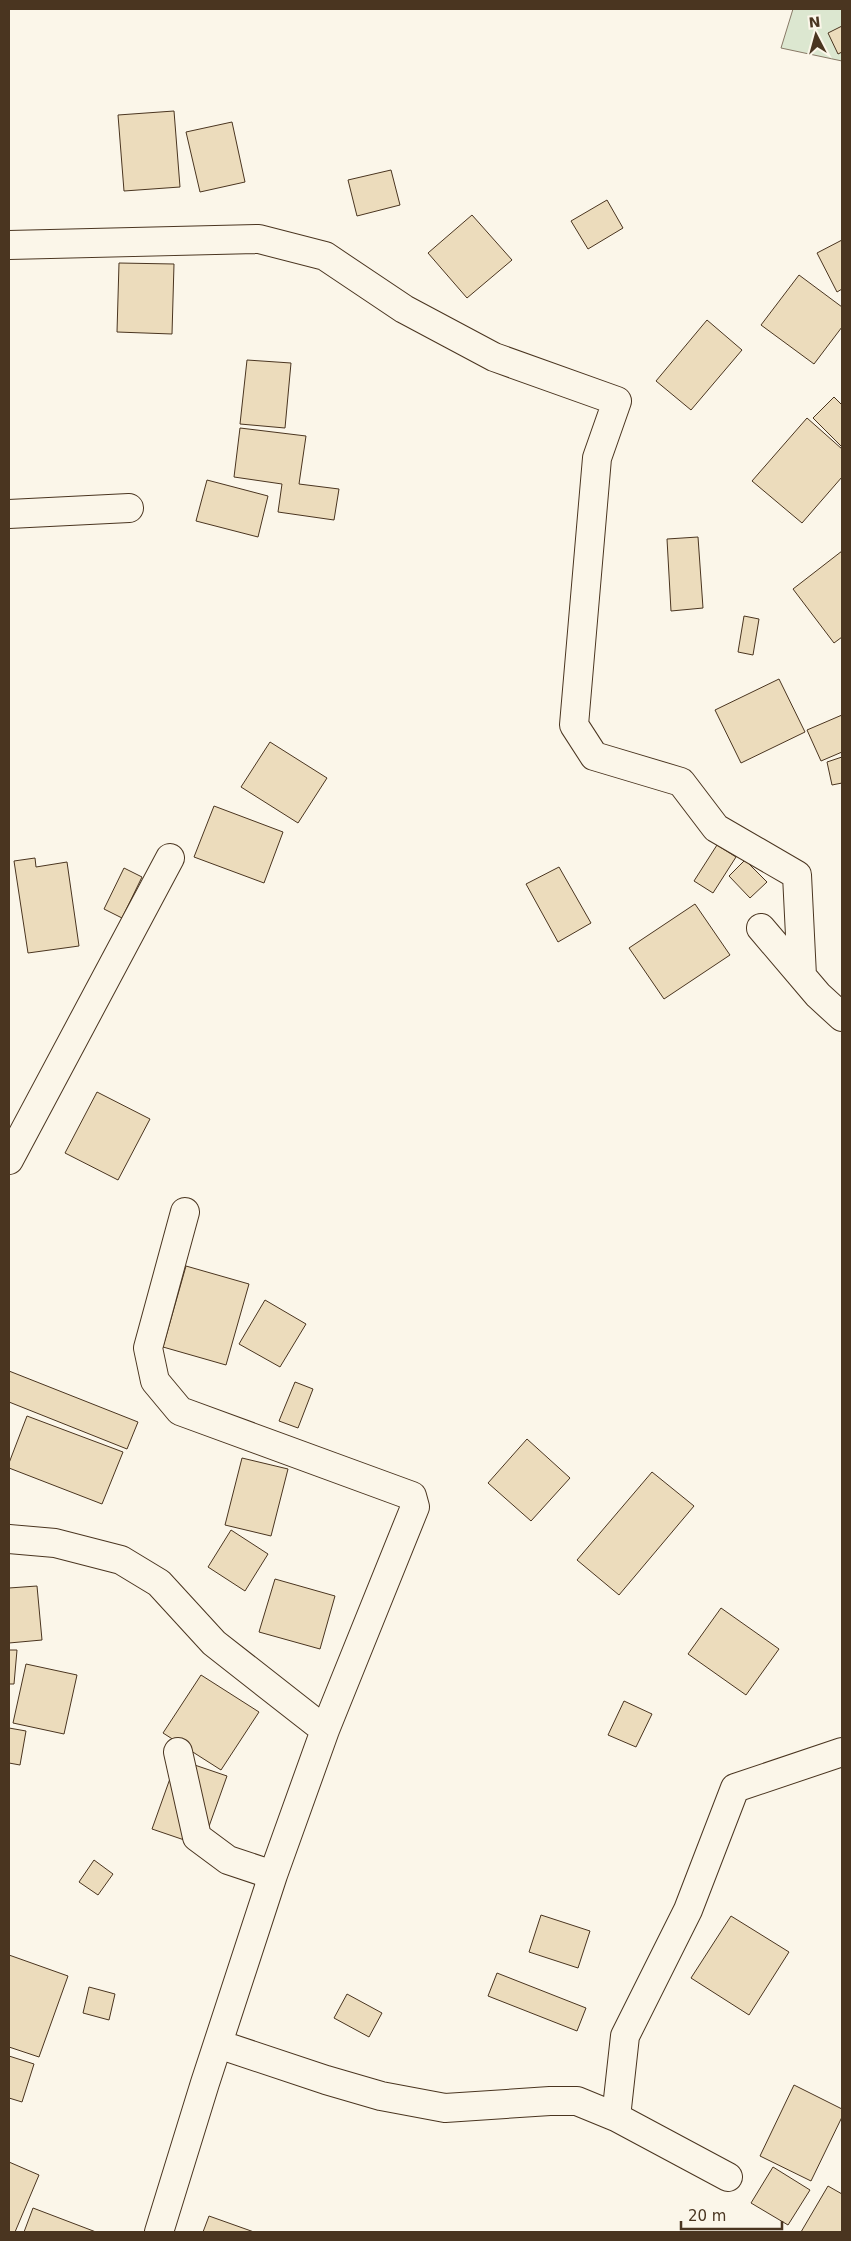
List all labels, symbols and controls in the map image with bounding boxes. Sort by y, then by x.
north arrow [791,10,841,60]
text: N [808,14,821,31]
scale bar [681,2198,782,2230]
text: 20 m [688,2207,726,2225]

